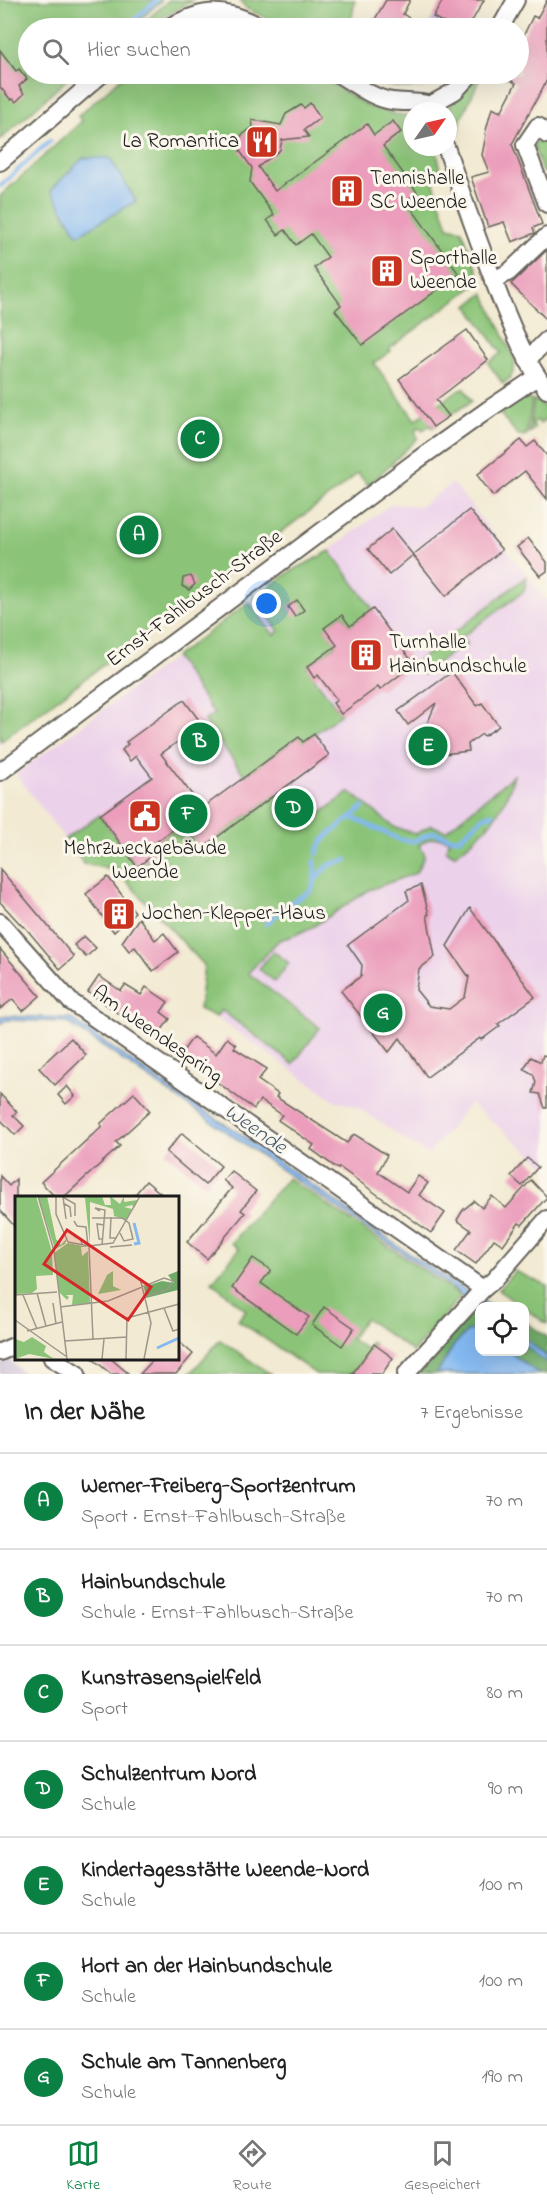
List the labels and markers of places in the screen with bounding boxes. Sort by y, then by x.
restaurant icon: La Romantica [244,124,280,160]
place label: La Romantica [123,127,239,157]
place label: Tennishalle SC Weende [370,164,468,218]
building icon: Tennishalle SC Weende [329,173,365,209]
place label: Sporthalle Weende [410,244,498,298]
building icon: Sporthalle Weende [369,253,405,289]
pin: C [180,416,220,462]
pin: A [120,512,158,558]
place label: Turnhalle Hainbundschule [389,628,527,682]
building icon: Turnhalle Hainbundschule [348,637,384,673]
pin: B [180,720,220,764]
pin: E [408,724,448,768]
pin: D [274,786,314,830]
pin: F [168,792,207,836]
public building icon: Mehrzweckgebäude Weende [127,798,163,834]
place label: Mehrzweckgebäude Weende [64,834,227,888]
building icon: Jochen-Klepper-Haus [101,896,137,932]
place label: Jochen-Klepper-Haus [142,899,326,929]
pin: G [364,990,403,1036]

